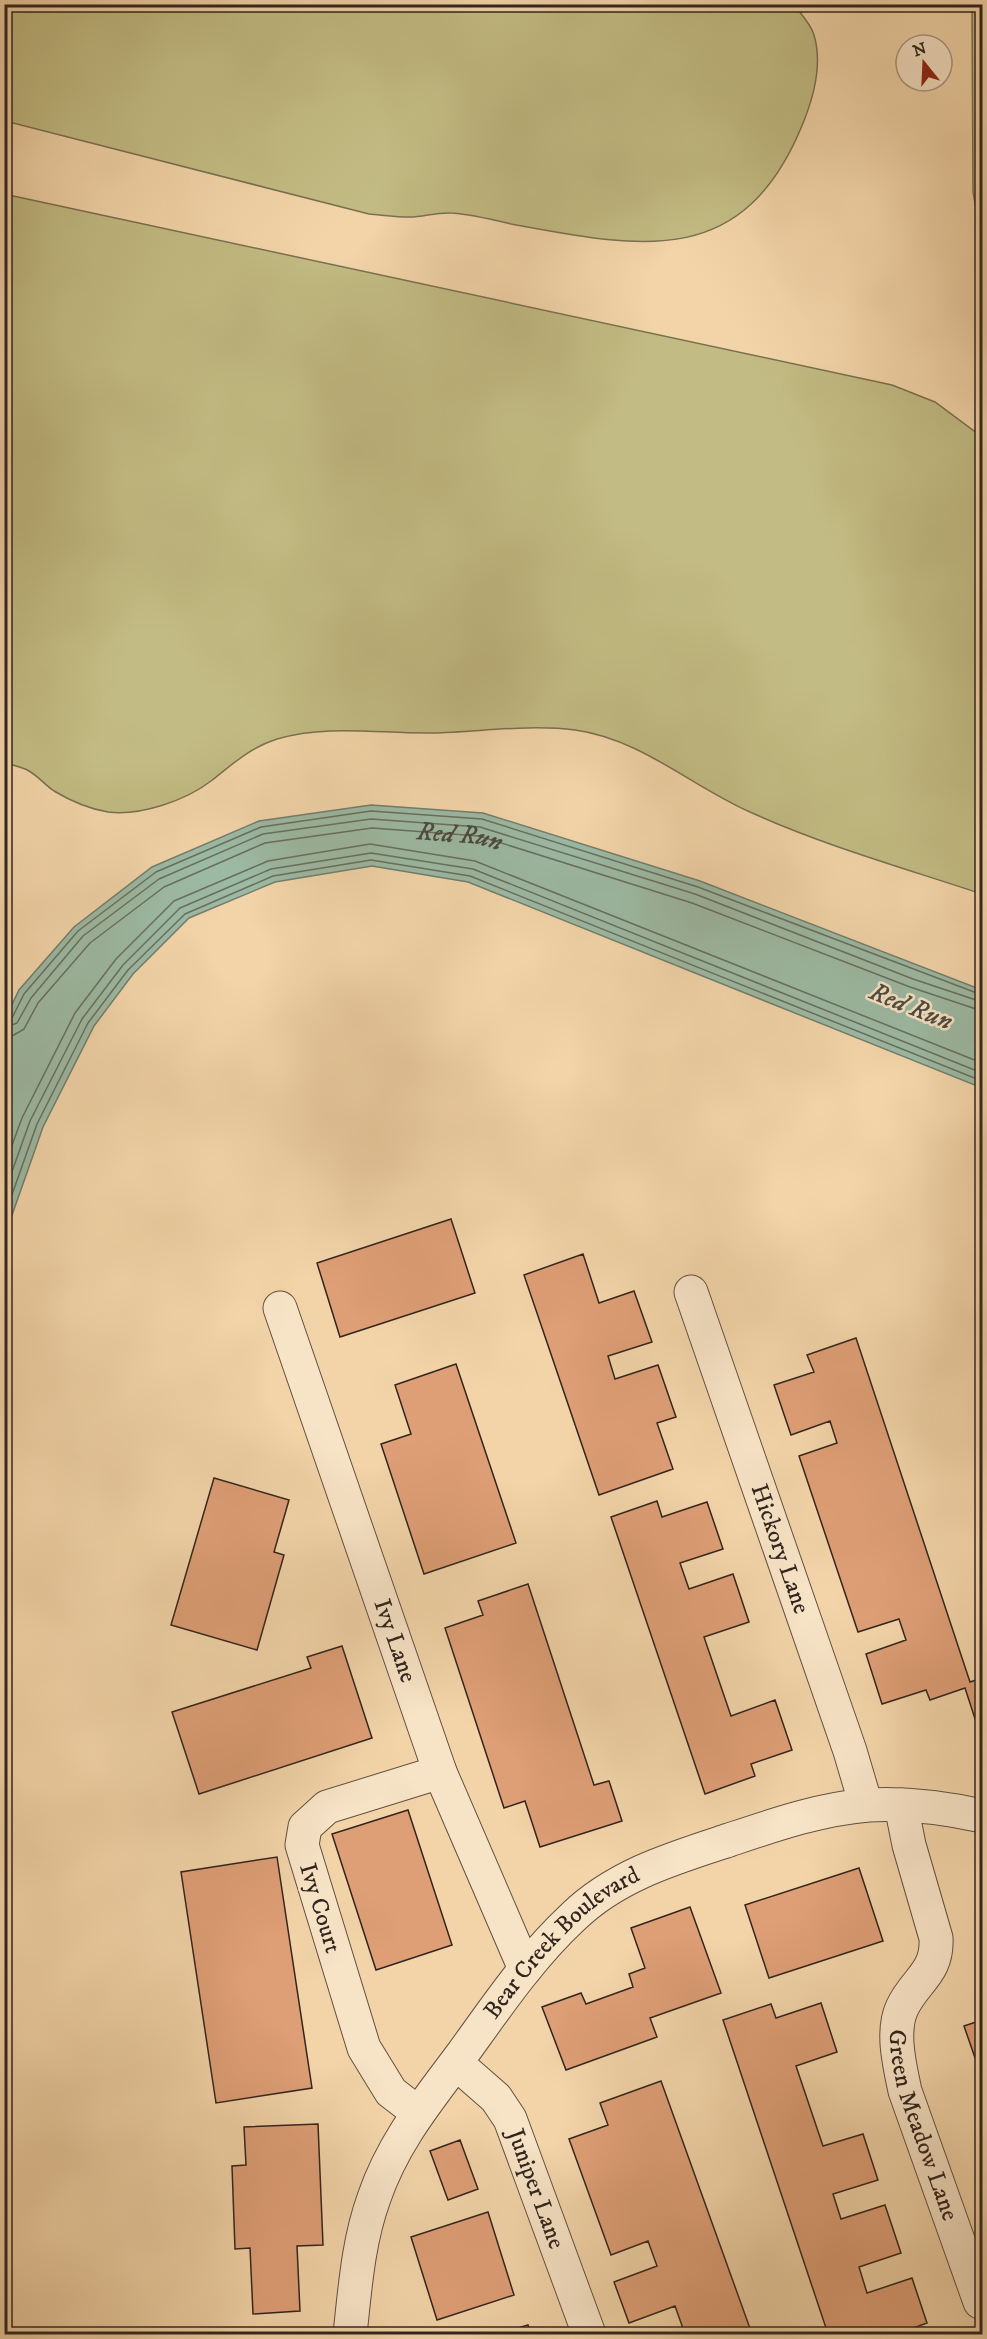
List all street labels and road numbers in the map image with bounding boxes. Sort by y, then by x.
street label: Hickory Lane [744,1480,816,1618]
street label: Ivy Lane [366,1595,423,1687]
street label: Ivy Court [292,1859,348,1957]
street label: Bear Creek Boulevard [477,1860,645,2025]
street label: Green Meadow Lane [882,2029,965,2225]
street label: Juniper Lane [499,2123,571,2253]

